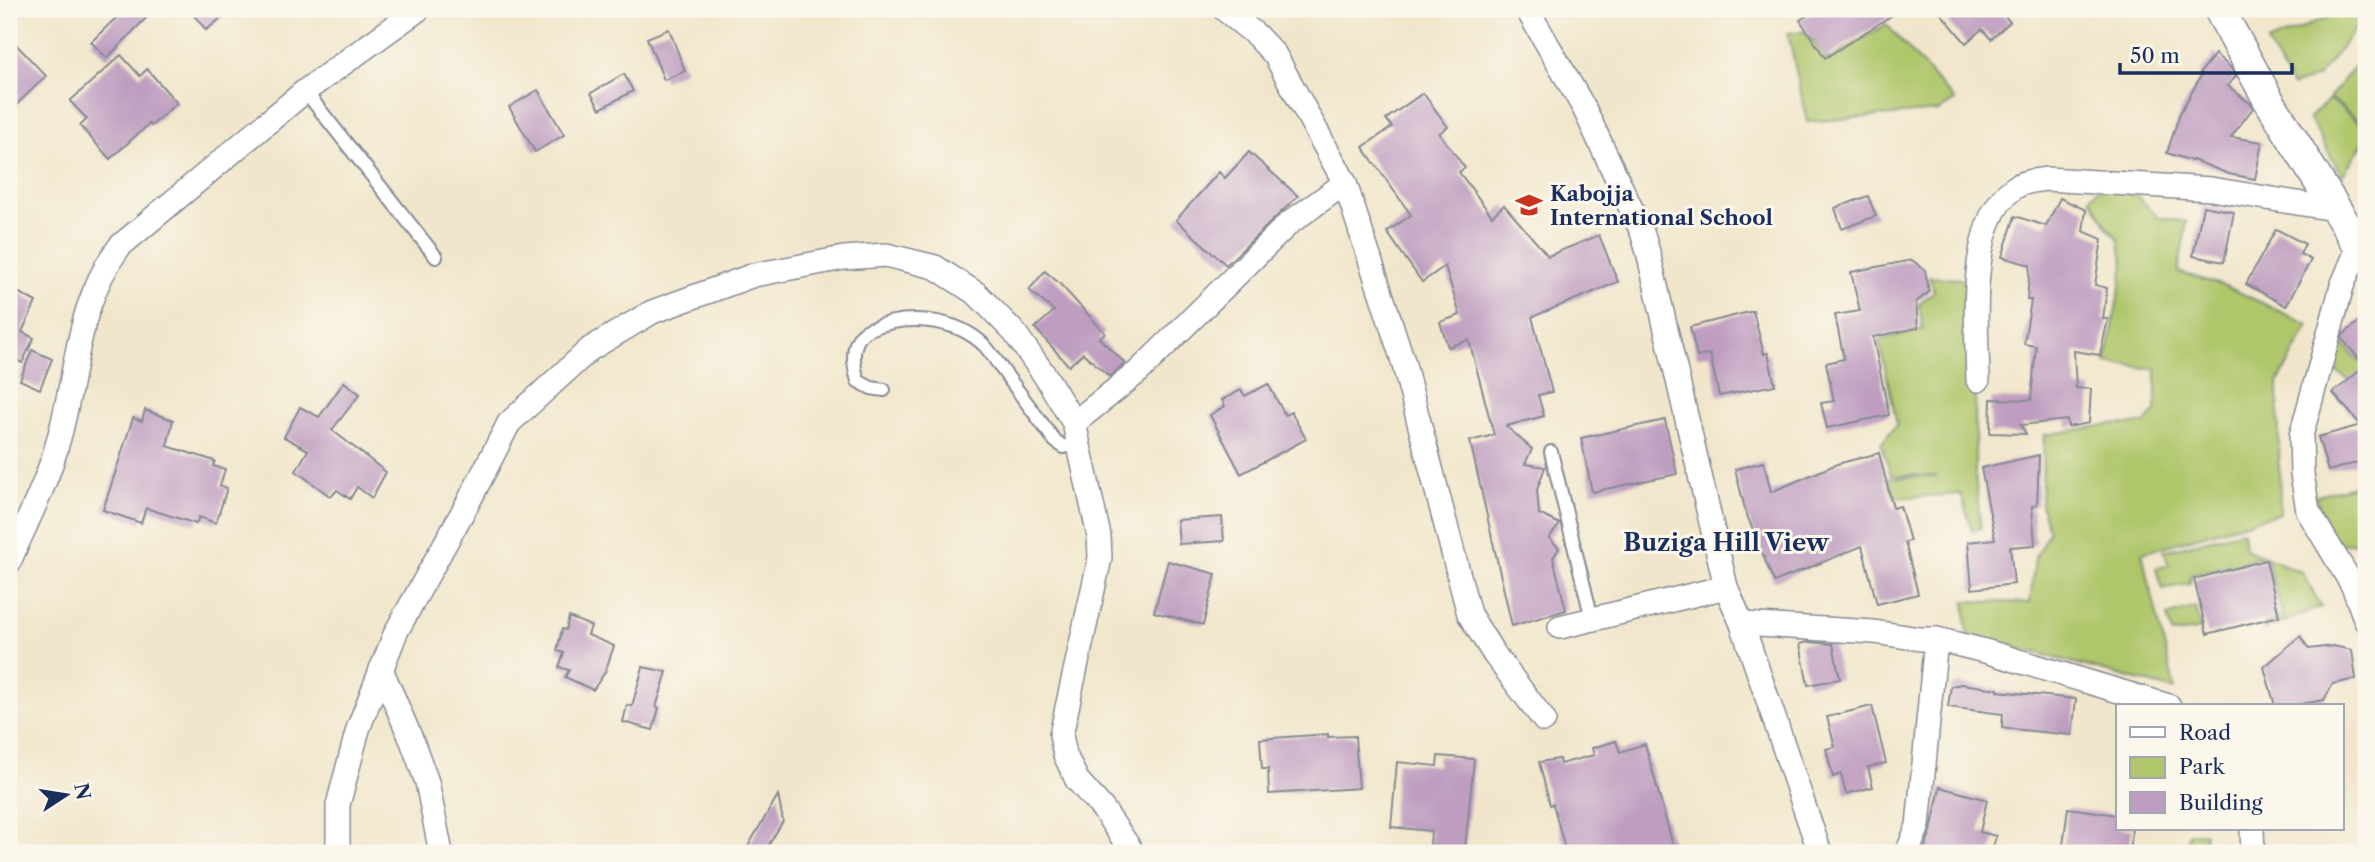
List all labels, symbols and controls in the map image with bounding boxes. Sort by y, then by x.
scale bar [2120,32,2291,76]
text: 50 m [2130,43,2180,68]
place label: Kabojja International School [1550,181,1773,230]
school or university icon: Kabojja International School [1514,190,1544,220]
district label: Buziga Hill View [1623,528,1830,557]
legend [2116,704,2344,830]
text: Road [2179,720,2231,745]
text: Park [2179,754,2225,779]
north arrow [32,760,102,830]
text: N [69,781,95,802]
text: Building [2179,790,2264,815]

